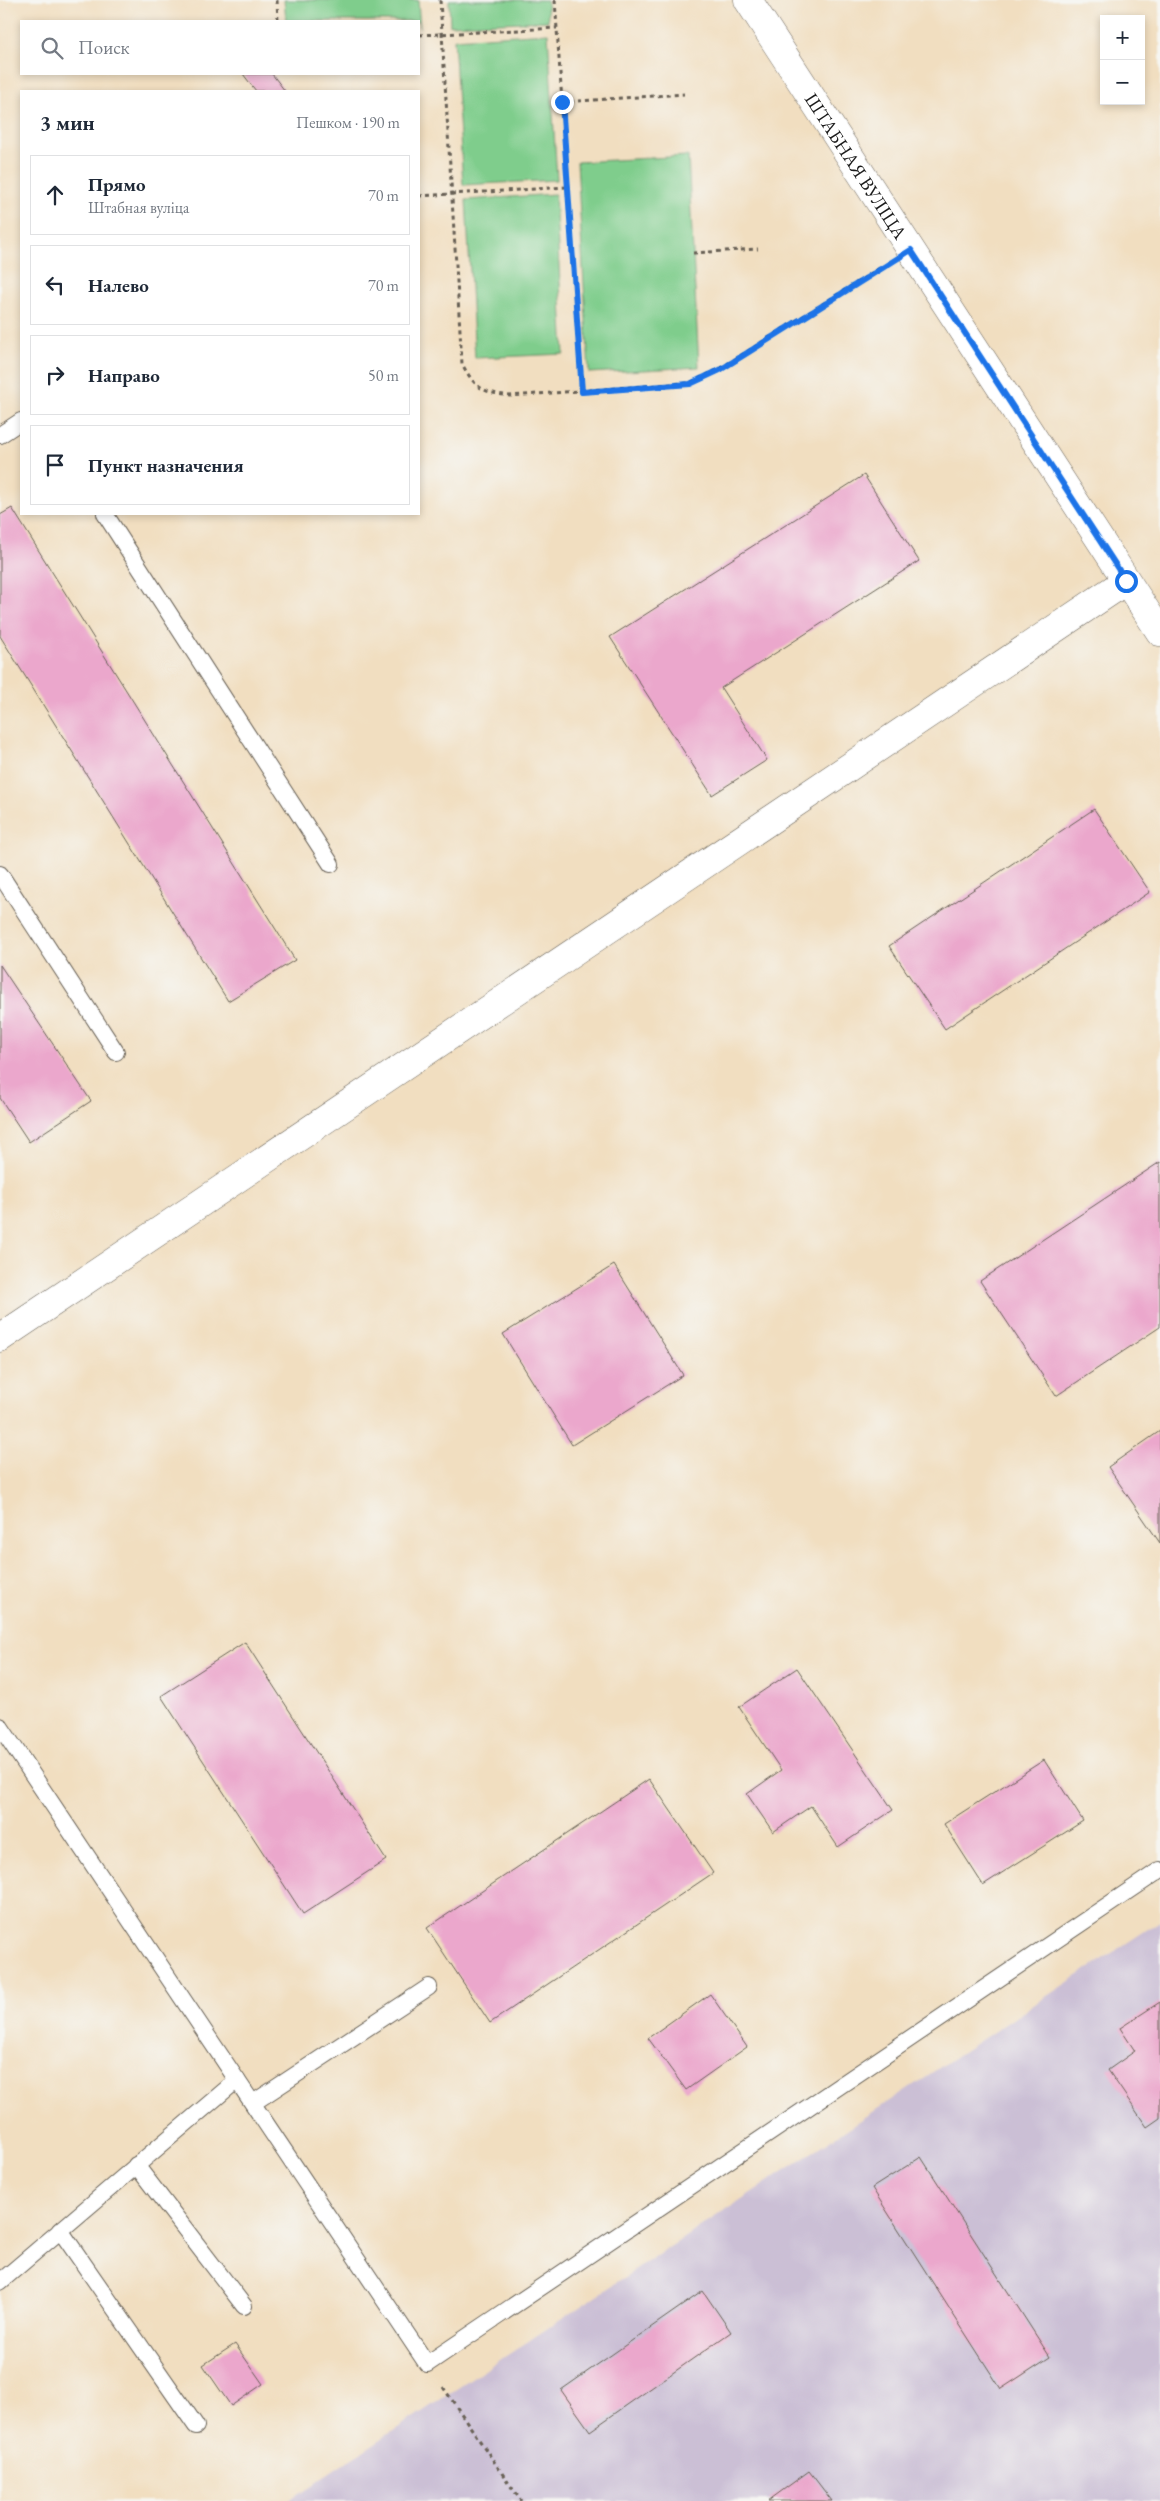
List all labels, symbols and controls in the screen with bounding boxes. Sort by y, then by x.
map controls [1100,15,1145,105]
button: + [1100,15,1145,60]
search box [20,20,420,75]
icon: search [38,34,66,62]
text: Поиск [78,35,130,60]
button: − [1100,60,1145,105]
street label: ШТАБНАЯ ВУЛІЦА [799,88,913,245]
route end [551,91,574,114]
text: 3 мин [40,109,95,136]
text: Пешком · 190 m [296,112,400,133]
text: Прямо [88,172,146,197]
icon: ahead [41,181,69,209]
text: 70 m [368,185,399,206]
text: Штабная вуліца [88,197,189,218]
icon: left [41,271,69,299]
text: Налево [88,273,149,298]
text: 70 m [368,275,399,296]
icon: right [41,361,69,389]
text: Направо [88,363,160,388]
text: 50 m [368,365,399,386]
icon: arrive [41,451,69,479]
text: Пункт назначения [88,453,244,478]
route start [1115,570,1138,593]

